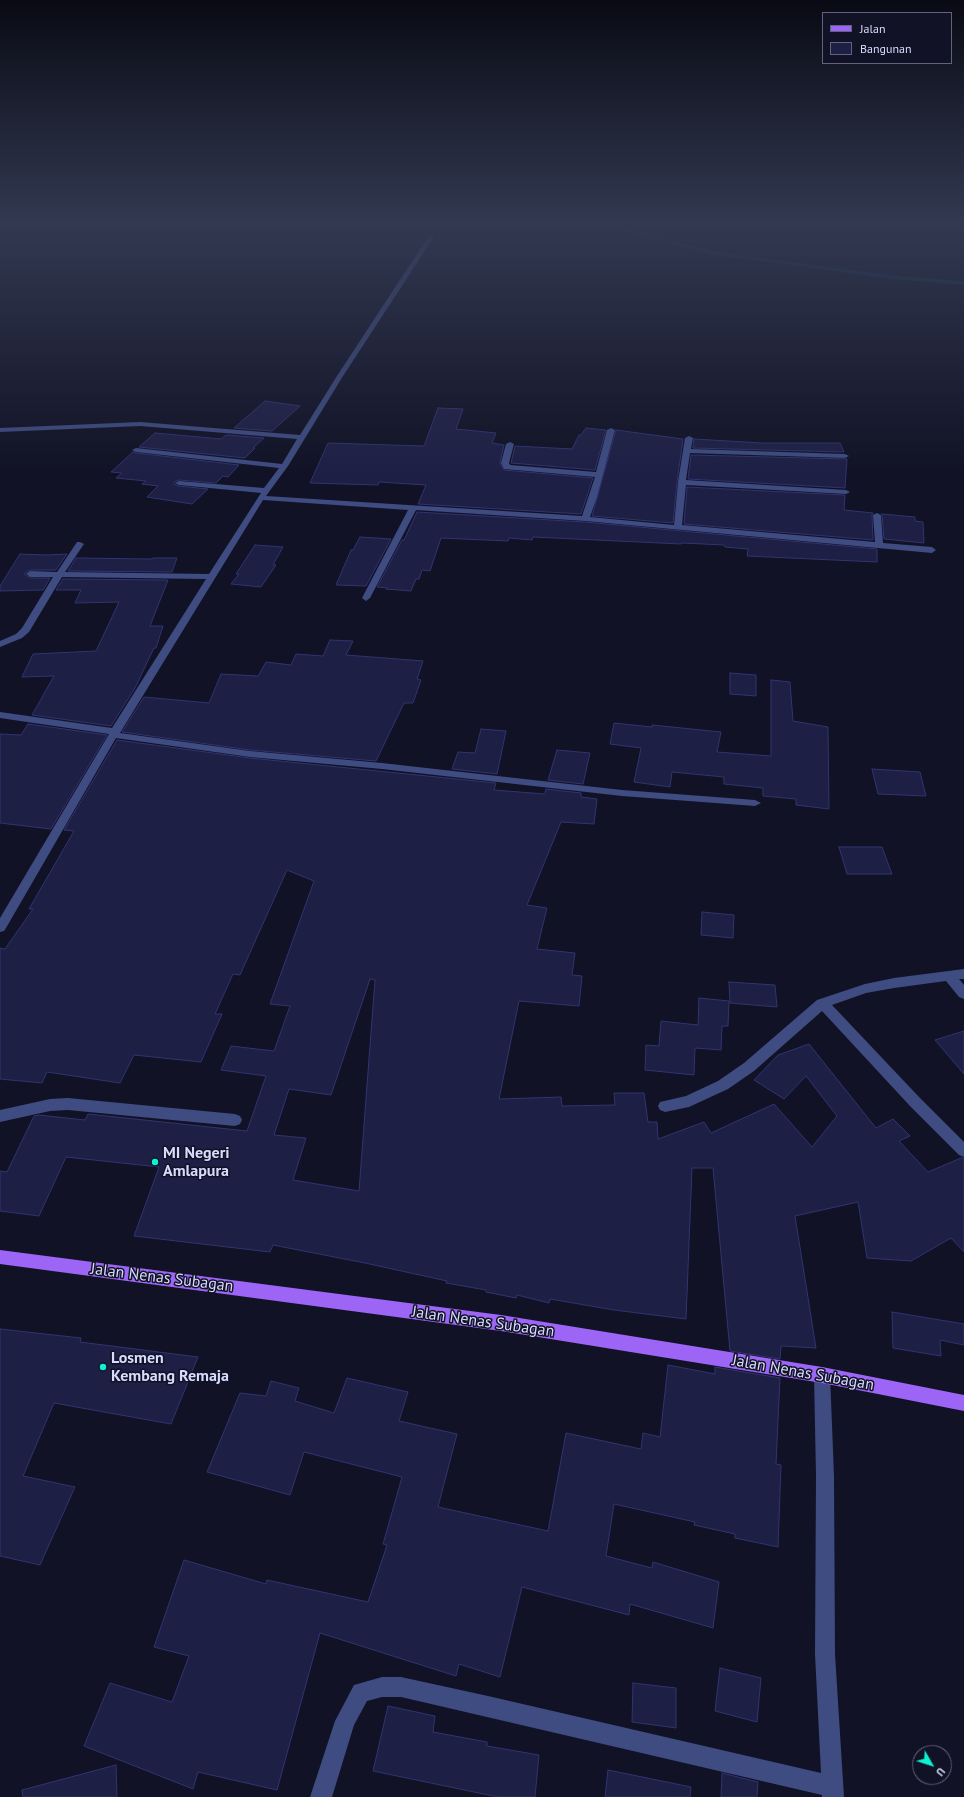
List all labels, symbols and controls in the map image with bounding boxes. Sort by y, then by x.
legend [822,12,952,64]
text: Jalan [860,21,885,36]
text: Bangunan [860,41,912,56]
place label: MI Negeri Amlapura [163,1143,230,1181]
marker: MI Negeri Amlapura [150,1157,160,1167]
street label: Jalan Nenas Subagan [89,1260,235,1296]
street label: Jalan Nenas Subagan [410,1302,556,1342]
place label: Losmen Kembang Remaja [111,1348,229,1386]
street label: Jalan Nenas Subagan [731,1351,875,1395]
marker: Losmen Kembang Remaja [98,1362,108,1372]
north arrow [912,1745,952,1785]
text: U [933,1765,948,1779]

